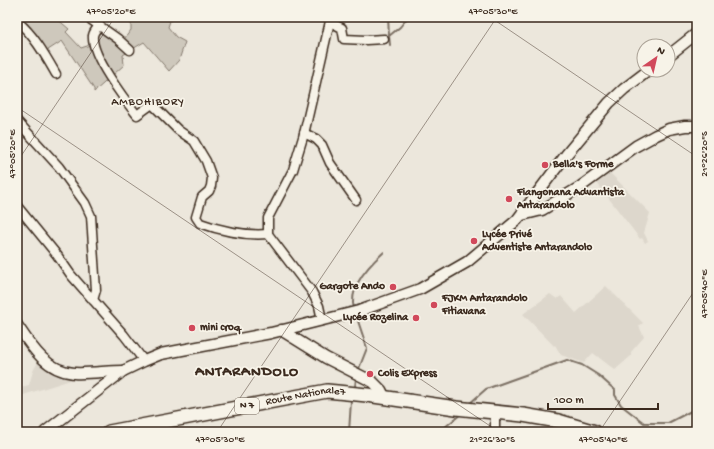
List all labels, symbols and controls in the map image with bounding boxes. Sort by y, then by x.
text: 47°05'20"E [87,6,136,18]
text: 47°05'30"E [468,6,518,18]
north arrow [636,38,676,78]
text: N [654,44,667,58]
district label: AMBOHIBORY [111,96,185,110]
text: 47°05'20"E [7,129,19,178]
text: 21°26'20"S [699,131,711,177]
place label: Bella's Forme [552,159,615,171]
marker: Bella's Forme [540,160,550,170]
place label: Fiangonana Advantista Antarandolo [516,186,625,212]
marker: Fiangonana Advantista Antarandolo [504,194,514,204]
place label: Lycée Privé Adventiste Antarandolo [481,228,593,254]
marker: Lycée Privé Adventiste Antarandolo [469,236,479,246]
text: 47°05'40"E [699,269,711,318]
place label: Gargote Ando [319,280,385,294]
marker: Gargote Ando [388,282,398,292]
place label: FJKM Antarandolo Fitiavana [441,292,528,318]
marker: FJKM Antarandolo Fitiavana [429,300,439,310]
place label: Lycée Rozelina [343,311,409,324]
marker: Lycée Rozelina [411,313,421,323]
place label: mini croq [200,322,243,335]
marker: mini croq [187,323,197,333]
district label: ANTARANDOLO [194,363,299,381]
place label: Colis Express [377,368,438,380]
marker: Colis Express [365,369,375,379]
street label: Route Nationale7 [265,385,346,408]
scale bar [548,385,658,411]
text: 100 m [553,394,584,408]
road number: N 7 [235,398,259,414]
text: 47°05'30"E [195,434,245,446]
text: 21°26'30"S [469,434,515,446]
text: 47°05'40"E [579,434,628,446]

